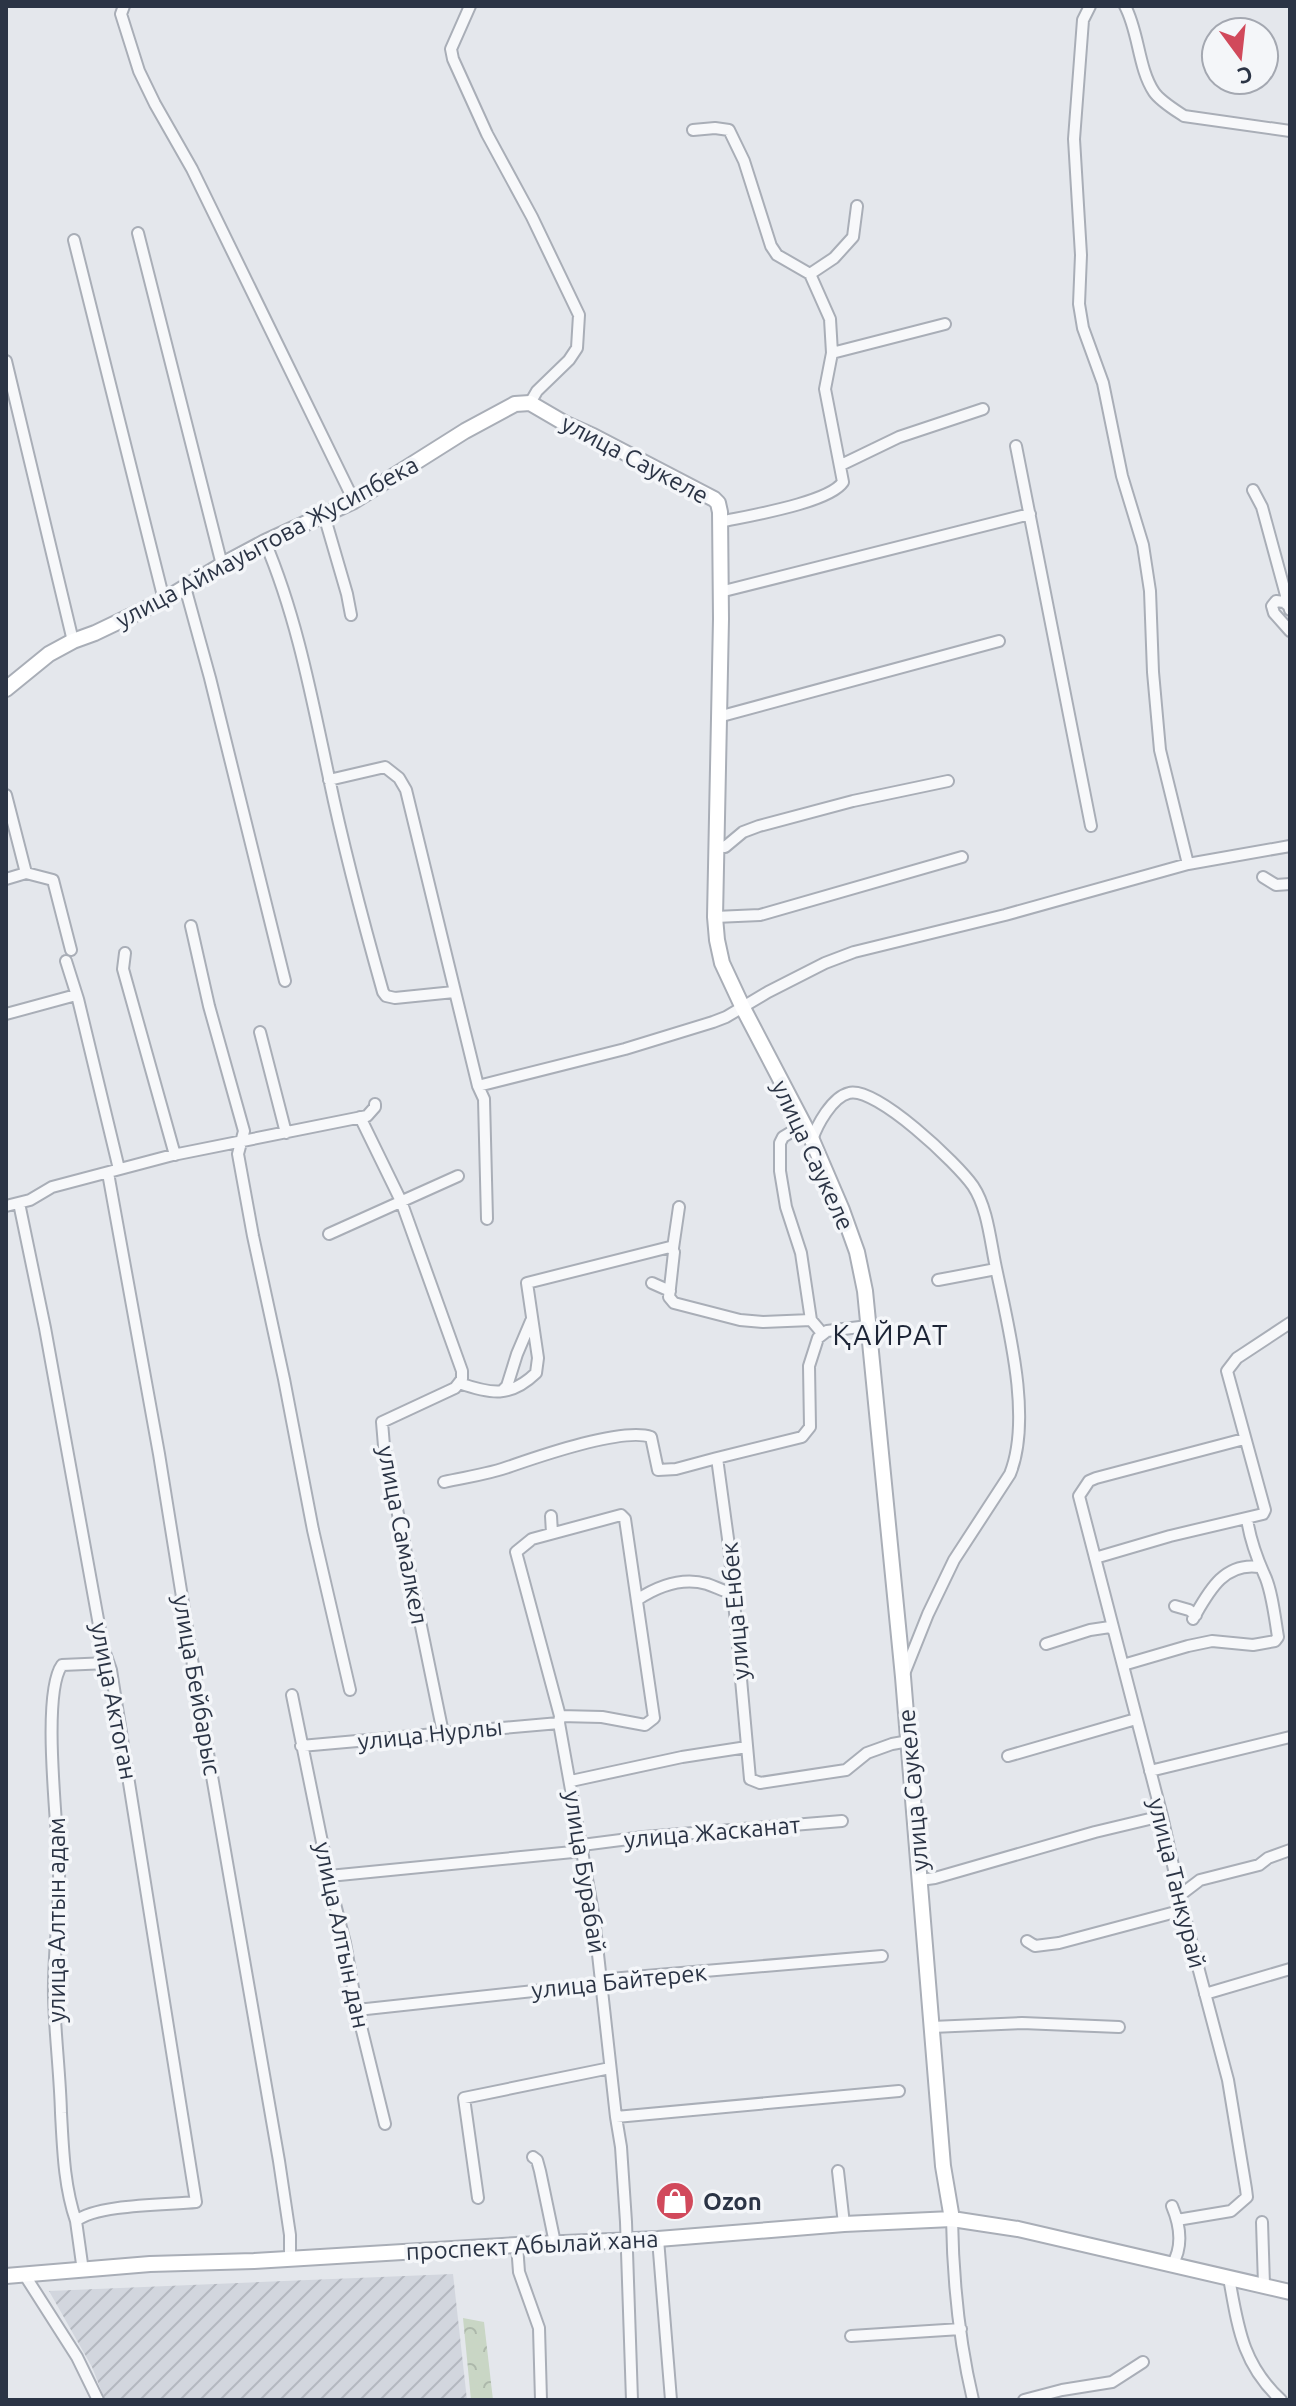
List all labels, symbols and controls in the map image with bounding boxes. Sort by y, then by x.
north arrow [1200,16,1280,96]
text: С [1235,62,1255,90]
street label: улица Саукеле [557,409,713,509]
street label: улица Аймауытова Жусипбека [111,451,423,633]
street label: улица Саукеле [766,1076,860,1234]
district label: ҚАЙРАТ [832,1319,950,1350]
street label: улица Самалкел [372,1443,434,1627]
street label: улица Енбек [716,1541,754,1681]
street label: улица Бейбарыс [168,1593,226,1777]
street label: улица Актоган [85,1620,143,1782]
street label: улица Саукеле [892,1708,934,1872]
street label: улица Нурлы [356,1713,504,1755]
street label: улица Бурабай [559,1789,611,1955]
street label: улица Танкурай [1143,1795,1211,1971]
street label: улица Жасканат [623,1811,802,1853]
street label: улица Алтын адам [43,1817,70,2023]
street label: улица Алтын дан [309,1839,375,2031]
street label: улица Байтерек [530,1958,708,2004]
shop icon: Ozon [654,2180,696,2222]
place label: Ozon [703,2188,762,2215]
street label: проспект Абылай хана [405,2225,659,2265]

